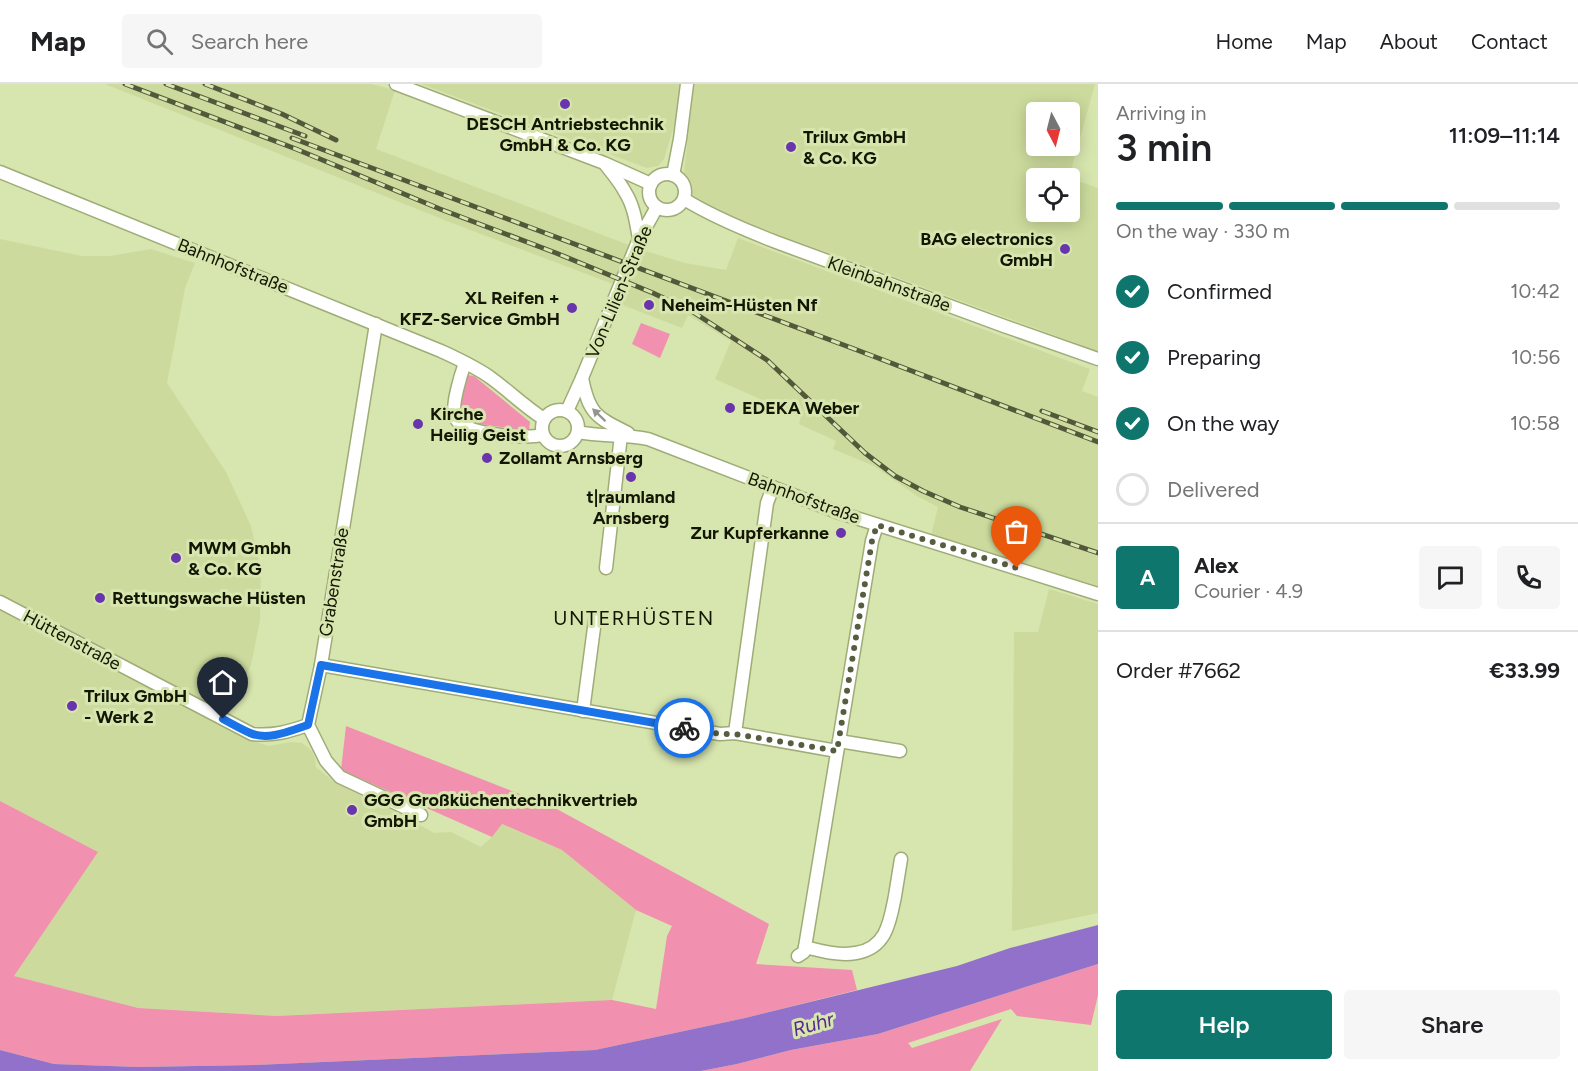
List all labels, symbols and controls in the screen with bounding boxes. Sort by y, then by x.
search box [122,14,542,68]
text: Map [30,24,86,58]
icon: search [143,25,176,58]
text: Search here [191,28,308,55]
text: Home [1216,29,1273,54]
text: Map [1306,29,1347,54]
text: About [1380,29,1438,54]
text: Contact [1471,29,1548,54]
marker: DESCH Antriebstechnik GmbH & Co. KG [558,97,572,111]
text: Arriving in [1116,101,1206,125]
north arrow [1026,102,1080,156]
map controls [1026,102,1080,222]
place label: DESCH Antriebstechnik GmbH & Co. KG [466,113,664,156]
text: 11:09–11:14 [1449,122,1560,149]
text: 3 min [1116,124,1212,171]
place label: Trilux GmbH & Co. KG [803,126,906,169]
marker: Trilux GmbH & Co. KG [784,140,798,154]
button: locate [1026,168,1080,222]
text: On the way · 330 m [1116,219,1290,243]
street label: Von-Lilien-Straße [581,222,657,362]
place label: BAG electronics GmbH [920,228,1054,271]
street label: Bahnhofstraße [174,234,292,298]
marker: BAG electronics GmbH [1058,242,1072,256]
street label: Kleinbahnstraße [825,252,954,316]
icon: check [1116,275,1149,308]
text: Confirmed [1167,278,1272,305]
text: 10:42 [1510,279,1560,303]
place label: XL Reifen + KFZ-Service GmbH [399,287,560,330]
place label: Neheim-Hüsten Nf [661,294,818,316]
marker: Neheim-Hüsten Nf [642,298,656,312]
marker: XL Reifen + KFZ-Service GmbH [565,301,579,315]
icon: check [1116,341,1149,374]
text: Preparing [1167,344,1261,371]
text: 10:56 [1511,345,1560,369]
place label: EDEKA Weber [742,397,860,419]
marker: EDEKA Weber [723,401,737,415]
place label: Kirche Heilig Geist [430,403,526,446]
icon: check [1116,407,1149,440]
one-way arrow [592,408,606,422]
text: On the way [1167,410,1279,437]
text: 10:58 [1510,411,1560,435]
marker: Kirche Heilig Geist [411,417,425,431]
place label: Zollamt Arnsberg [499,447,643,469]
marker: Zollamt Arnsberg [480,451,494,465]
street label: Bahnhofstraße [745,468,863,529]
marker: t|raumland Arnsberg [624,470,638,484]
text: Delivered [1167,476,1260,503]
place label: t|raumland Arnsberg [586,486,676,529]
pin [991,506,1042,568]
icon: bag [1000,515,1033,548]
place label: Zur Kupferkanne [691,522,829,544]
street label: Grabenstraße [315,526,353,638]
marker: Zur Kupferkanne [834,526,848,540]
place label: MWM Gmbh & Co. KG [188,537,291,580]
button: chat [1419,546,1482,609]
button: phone [1497,546,1560,609]
marker: MWM Gmbh & Co. KG [169,551,183,565]
text: Alex [1194,552,1239,579]
text: A [1140,564,1155,591]
text: Courier · 4.9 [1194,579,1303,603]
place label: Rettungswache Hüsten [112,587,306,609]
marker: Rettungswache Hüsten [93,591,107,605]
street label: Hüttenstraße [19,605,125,675]
district label: UNTERHÜSTEN [553,606,715,630]
pin [197,657,248,719]
text: Order #7662 [1116,657,1241,684]
text: €33.99 [1489,657,1560,684]
icon: home [206,666,239,699]
place label: Trilux GmbH - Werk 2 [84,685,187,728]
courier [654,698,714,758]
marker: Trilux GmbH - Werk 2 [65,699,79,713]
icon: bike [668,712,701,745]
place label: GGG Großküchentechnikvertrieb GmbH [364,789,638,832]
marker: GGG Großküchentechnikvertrieb GmbH [345,803,359,817]
button: Help [1116,990,1332,1059]
button: Share [1344,990,1560,1059]
water label: Ruhr [790,1006,837,1041]

